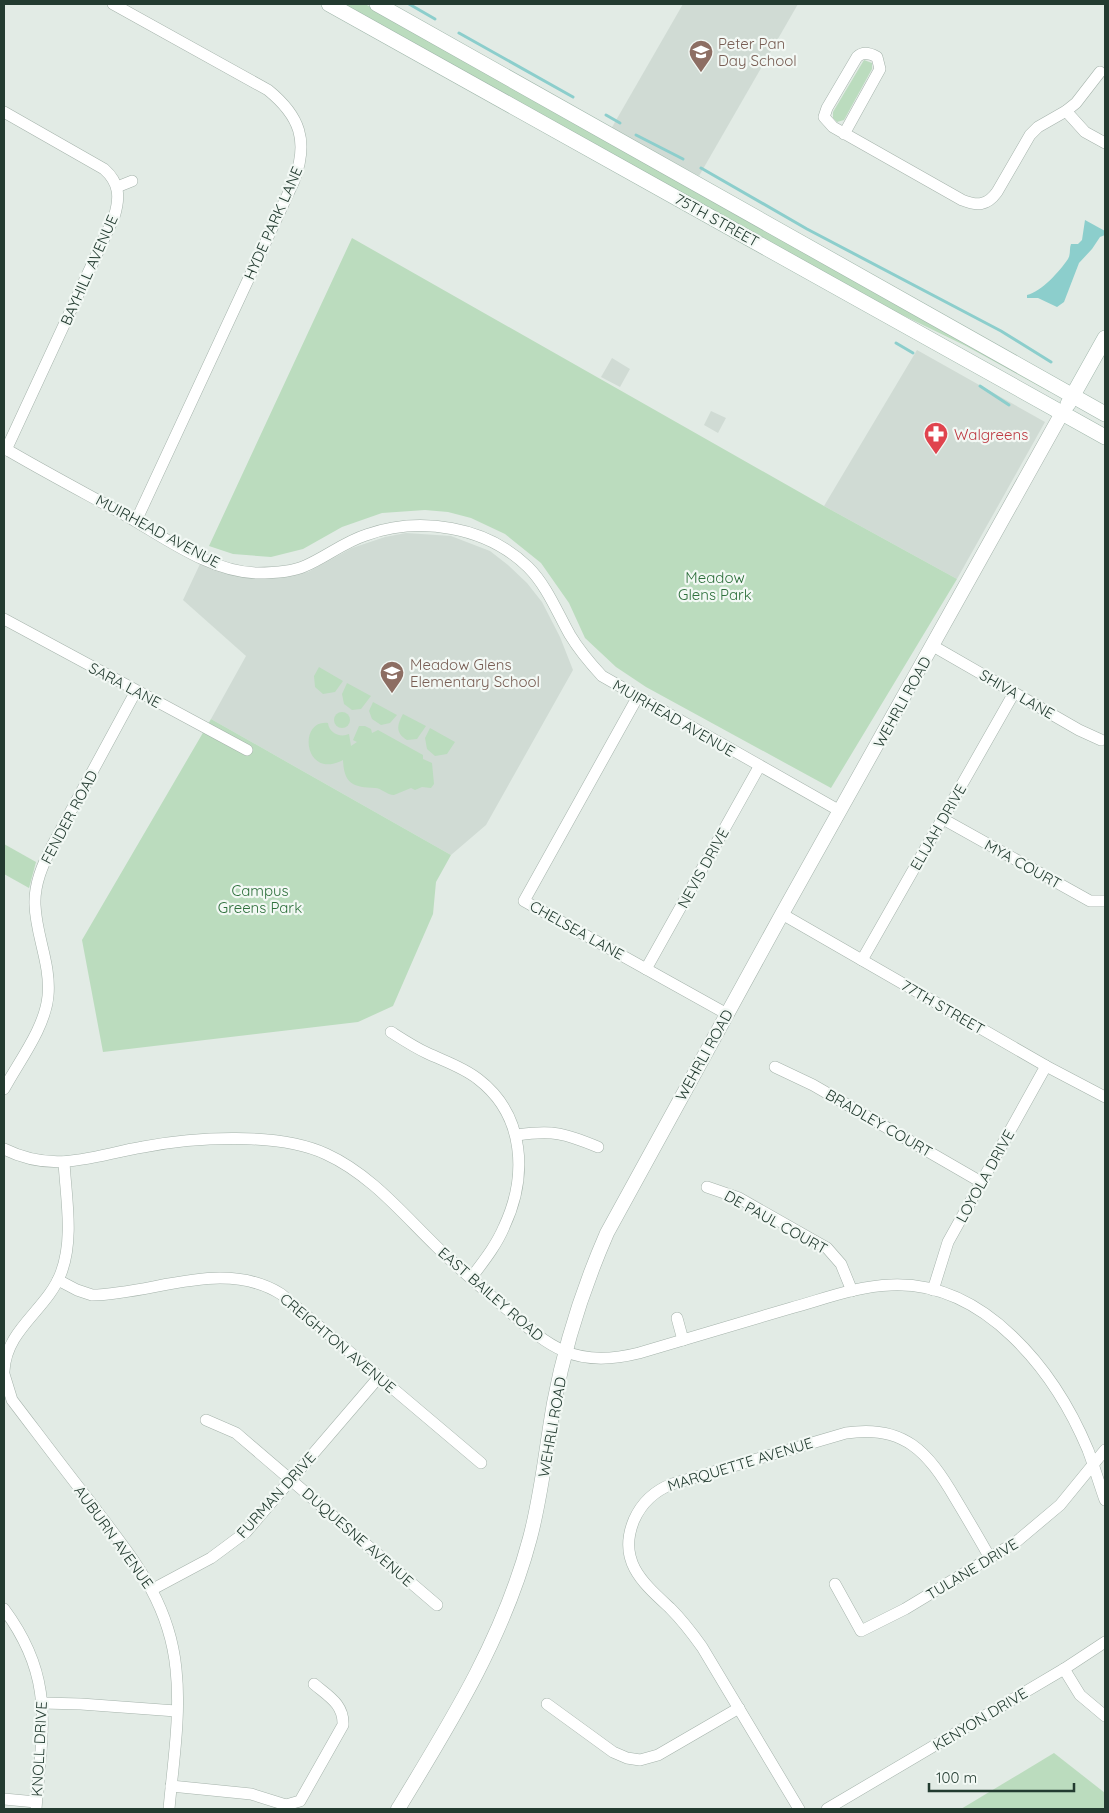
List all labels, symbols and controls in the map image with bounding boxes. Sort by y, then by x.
place label: Peter Pan Day School [718,34,797,70]
school or university icon: Peter Pan Day School [688,39,714,73]
street label: HYDE PARK LANE [240,163,306,283]
street label: 75TH STREET [672,189,762,251]
street label: BAYHILL AVENUE [56,212,122,328]
pharmacy icon: Walgreens [923,421,949,455]
place label: Walgreens [954,425,1028,444]
street label: MUIRHEAD AVENUE [93,490,223,572]
park label: Meadow Glens Park [678,568,752,604]
street label: WEHRLI ROAD [869,653,935,751]
place label: Meadow Glens Elementary School [410,655,540,691]
street label: SARA LANE [86,658,164,712]
school or university icon: Meadow Glens Elementary School [379,660,405,694]
street label: SHIVA LANE [976,665,1058,723]
street label: MUIRHEAD AVENUE [610,675,738,761]
street label: FENDER ROAD [36,767,102,867]
street label: ELIJAH DRIVE [906,781,970,873]
street label: NEVIS DRIVE [673,825,733,911]
street label: MYA COURT [981,835,1065,893]
park label: Campus Greens Park [218,881,302,917]
street label: CHELSEA LANE [526,896,628,964]
street label: 77TH STREET [898,976,988,1038]
street label: WEHRLI ROAD [671,1006,737,1104]
street label: BRADLEY COURT [822,1085,936,1161]
street label: LOYOLA DRIVE [952,1126,1018,1226]
street label: DE PAUL COURT [721,1186,831,1258]
street label: EAST BAILEY ROAD [434,1243,548,1345]
street label: CREIGHTON AVENUE [276,1289,400,1397]
street label: WEHRLI ROAD [534,1375,570,1479]
street label: MARQUETTE AVENUE [665,1433,815,1495]
street label: FURMAN DRIVE [232,1448,320,1542]
street label: AUBURN AVENUE [70,1482,158,1592]
street label: DUQUESNE AVENUE [298,1483,418,1591]
street label: TULANE DRIVE [923,1534,1021,1604]
street label: KENYON DRIVE [929,1683,1031,1755]
street label: KNOLL DRIVE [27,1701,51,1797]
scale bar [929,1760,1074,1792]
text: 100 m [936,1768,977,1787]

